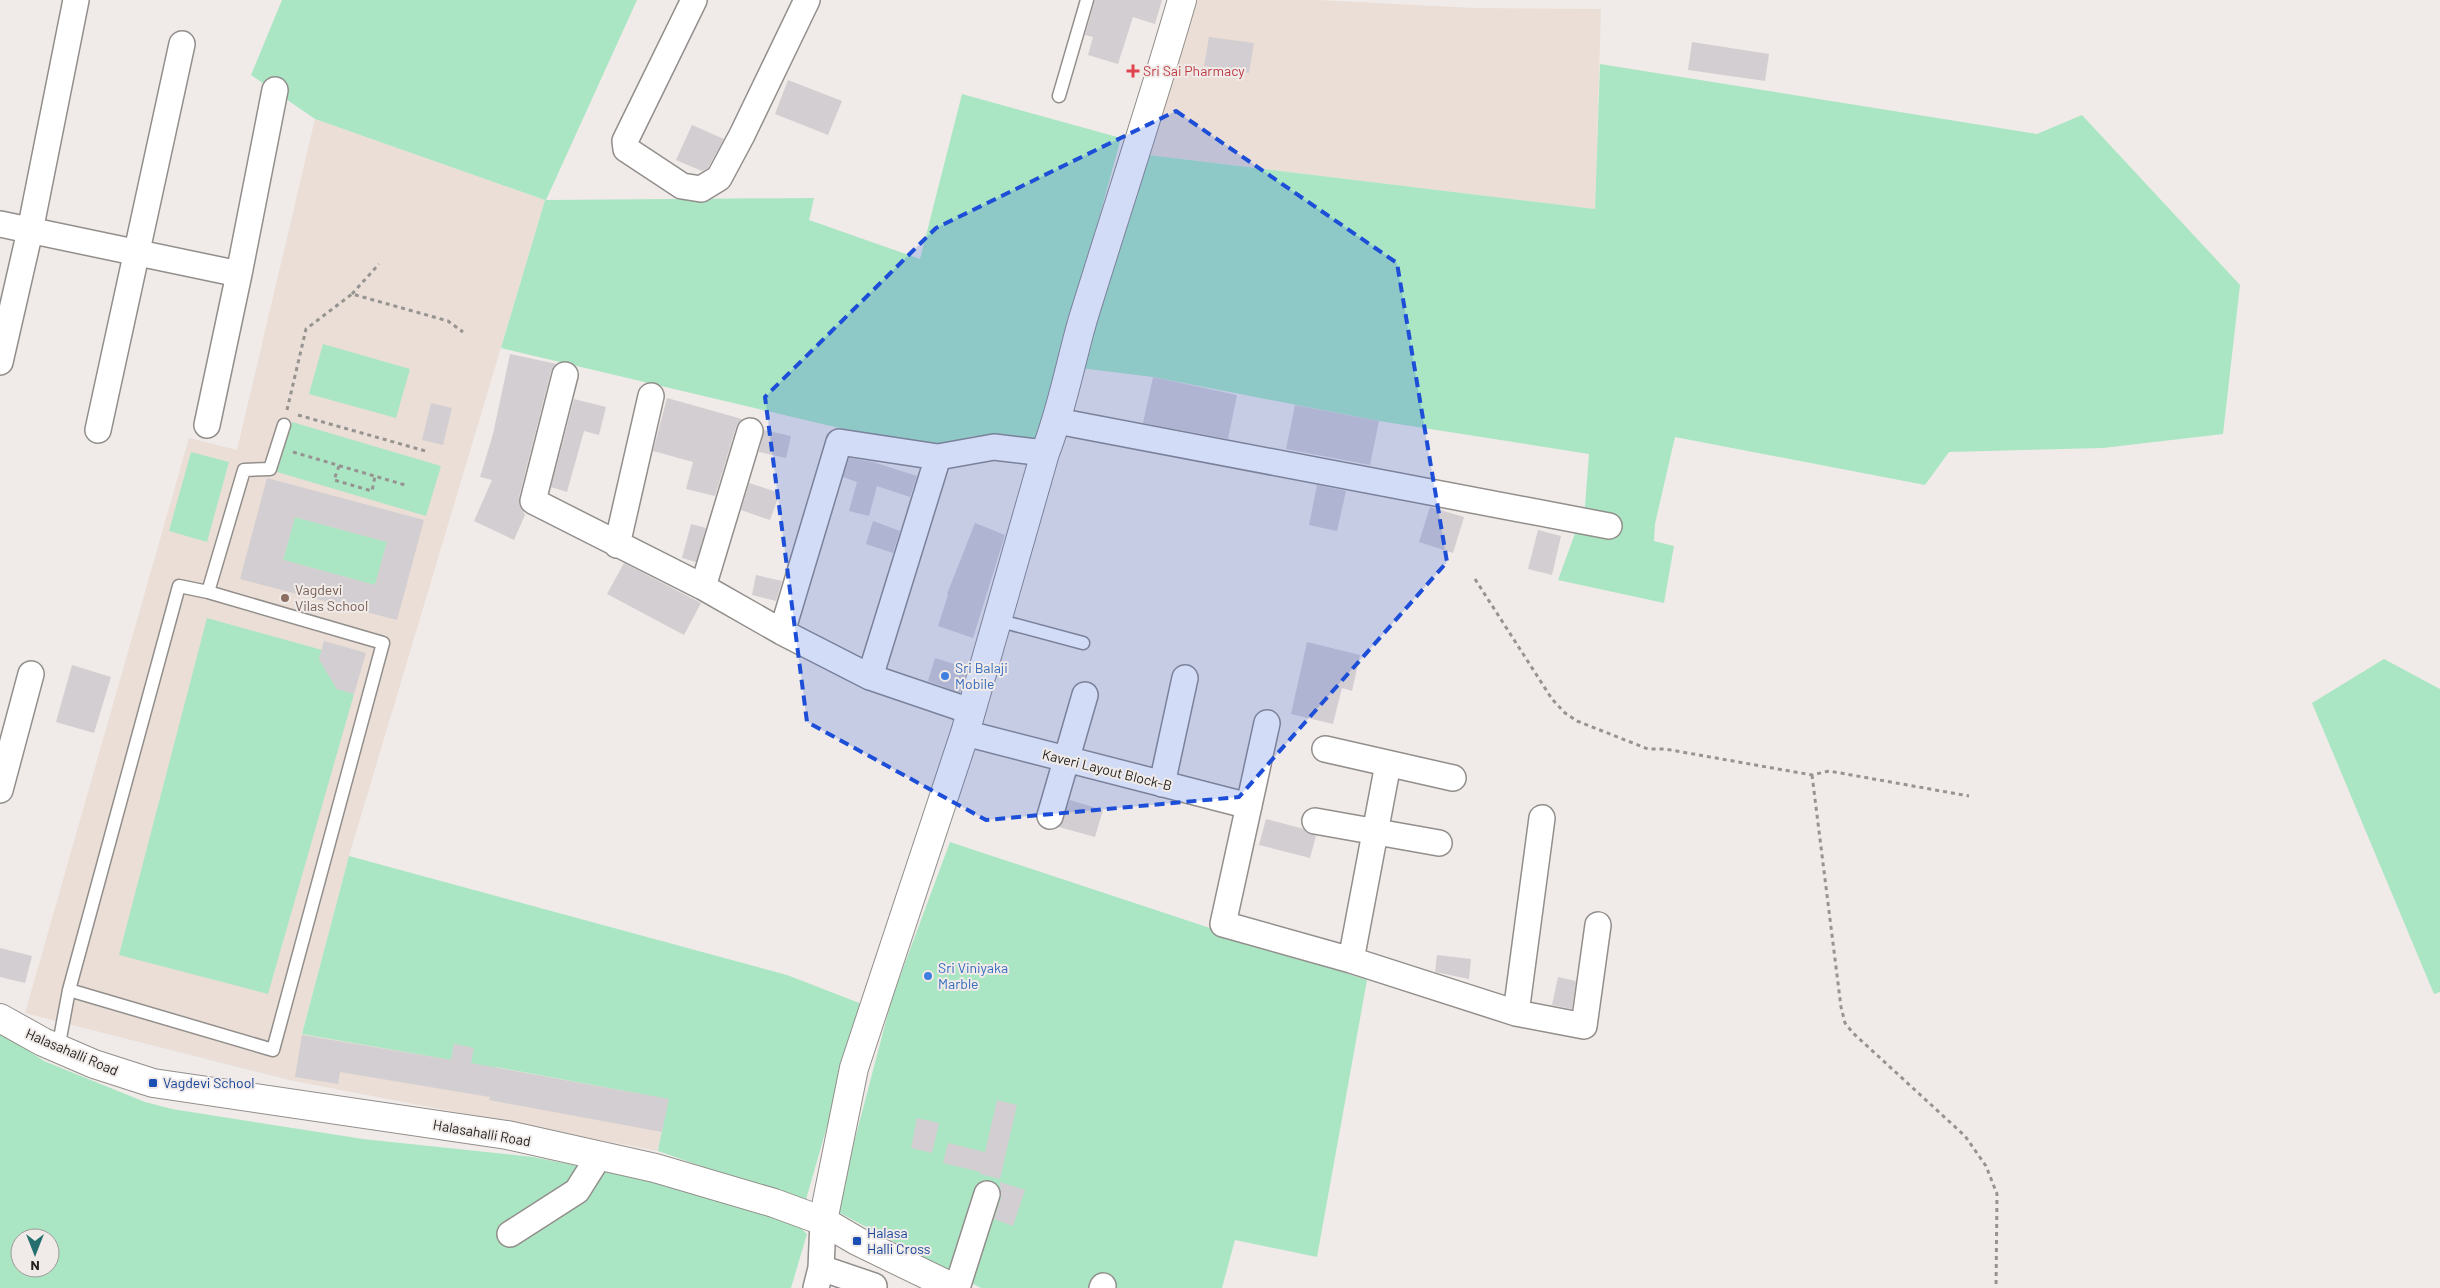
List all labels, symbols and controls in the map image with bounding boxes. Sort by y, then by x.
place label: Sri Sai Pharmacy [1143,62,1245,79]
marker: Sri Sai Pharmacy [1127,65,1139,77]
place label: Vagdevi Vilas School [295,581,368,614]
marker: Vagdevi Vilas School [279,592,291,604]
place label: Sri Balaji Mobile [955,659,1008,692]
marker: Sri Balaji Mobile [939,670,951,682]
street label: Kaveri Layout Block-B [1040,745,1174,794]
place label: Sri Viniyaka Marble [938,959,1008,992]
marker: Sri Viniyaka Marble [922,970,934,982]
street label: Halasahalli Road [23,1024,121,1079]
place label: Vagdevi School [163,1074,255,1091]
marker: Vagdevi School [147,1077,159,1089]
street label: Halasahalli Road [432,1116,532,1149]
place label: Halasa Halli Cross [867,1224,931,1257]
north arrow [10,1228,60,1278]
marker: Halasa Halli Cross [851,1235,863,1247]
text: N [30,1258,40,1275]

